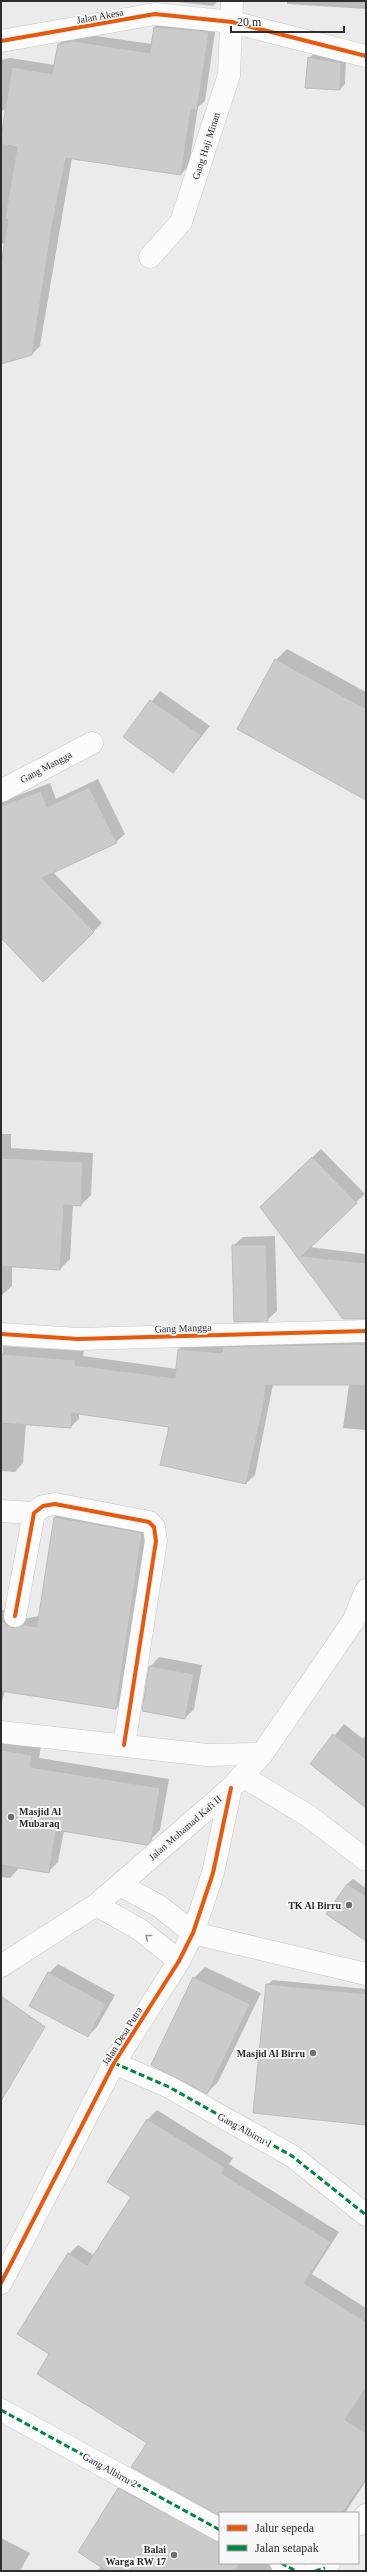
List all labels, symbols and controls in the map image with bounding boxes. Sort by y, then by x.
street label: Jalan Akesa [76,6,125,26]
scale bar [231,8,344,34]
text: 20 m [237,15,262,29]
street label: Gang Haji Minan [190,111,222,181]
street label: Gang Mangga [18,749,74,785]
street label: Gang Mangga [154,1321,212,1334]
street label: Jalan Mohamad Kafi II [146,1793,224,1863]
place label: Masjid Al Mubaraq [19,1806,61,1829]
marker: Masjid Al Mubaraq [6,1812,16,1822]
place label: TK Al Birru [288,1900,341,1911]
marker: TK Al Birru [344,1900,354,1910]
one-way arrow [146,1935,153,1942]
street label: Jalan Desa Putra [100,2004,145,2067]
place label: Masjid Al Birru [237,2048,305,2059]
marker: Masjid Al Birru [308,2048,318,2058]
street label: Gang Albirru 1 [216,2111,274,2149]
street label: Gang Albirru 2 [81,2451,139,2489]
legend [219,2512,359,2564]
text: Jalur sepeda [255,2521,315,2535]
text: Jalan setapak [255,2541,319,2555]
place label: Balai Warga RW 17 [105,2544,166,2567]
marker: Balai Warga RW 17 [169,2550,179,2560]

